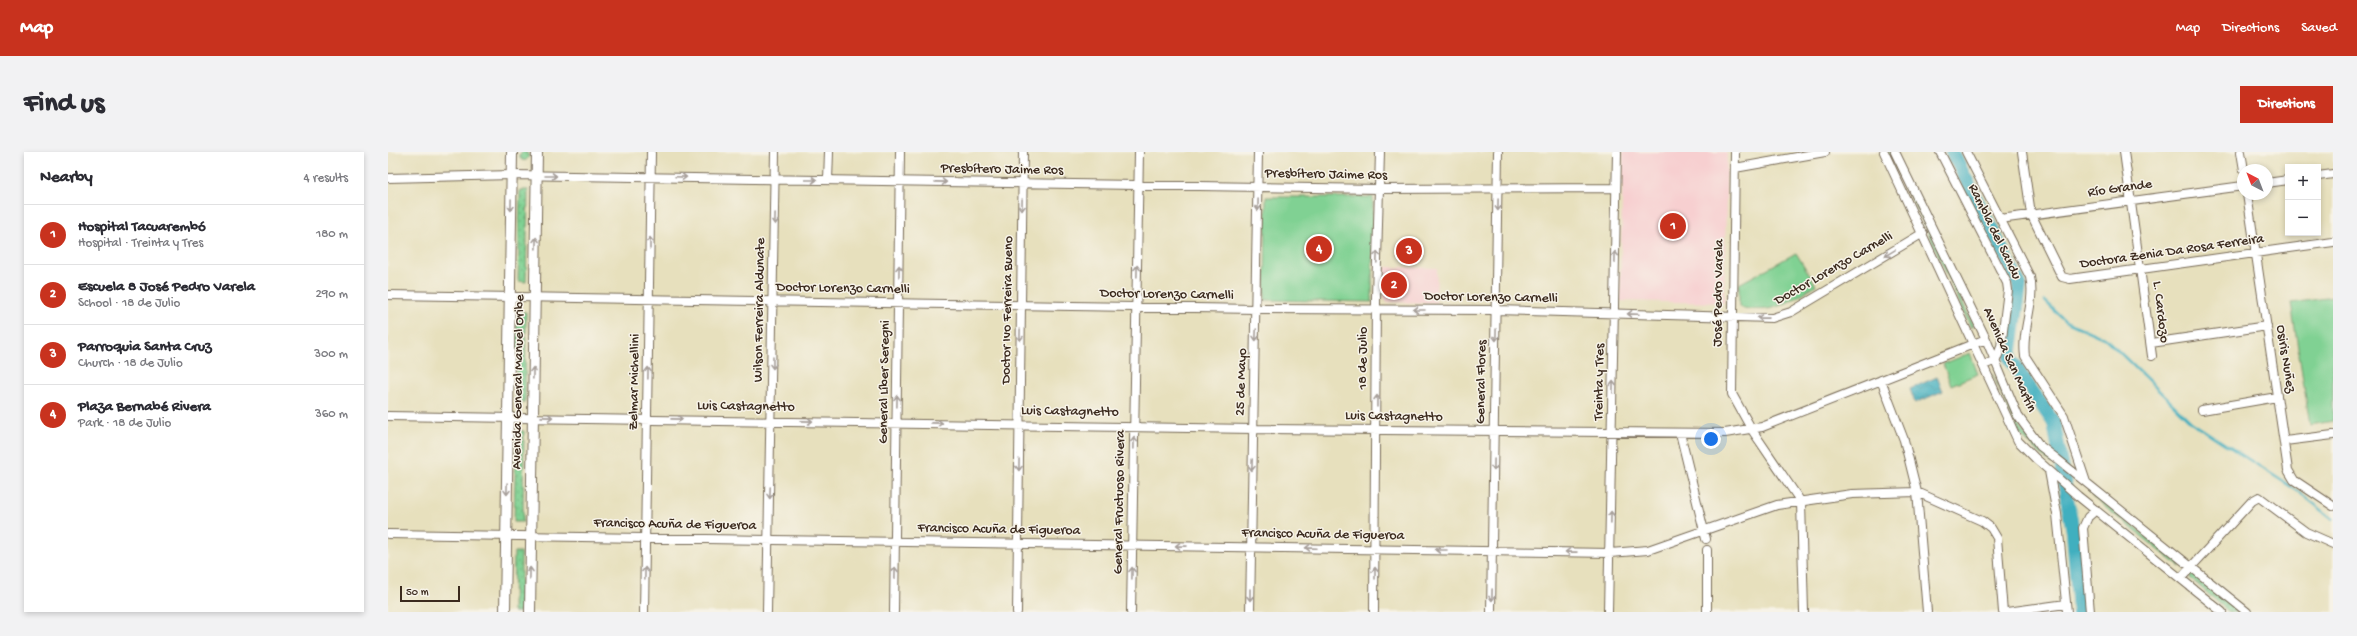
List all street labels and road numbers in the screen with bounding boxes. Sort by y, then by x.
street label: Presbítero Jaime Ros [940,160,1064,180]
street label: Presbítero Jaime Ros [1264,165,1388,185]
street label: Río Grande [2087,176,2154,202]
street label: Rambla del Sandu [1964,181,2025,283]
street label: Doctor Lorenzo Carnelli [1771,228,1896,310]
street label: Doctora Zenia Da Rosa Ferreira [2078,230,2266,273]
street label: Doctor Ivo Ferreira Bueno [998,236,1018,385]
street label: Wilson Ferreira Aldunate [750,237,770,382]
street label: José Pedro Varela [1710,238,1728,347]
street label: Doctor Lorenzo Carnelli [775,279,910,299]
street label: L. Cardozo [2148,280,2172,344]
street label: Doctor Lorenzo Carnelli [1099,285,1234,305]
street label: Doctor Lorenzo Carnelli [1423,288,1558,308]
street label: Avenida General Manuel Oribe [509,294,529,470]
street label: Avenida San Martín [1978,305,2040,415]
street label: General Líber Seregni [875,320,895,444]
street label: Osiris Nuñez [2271,324,2299,395]
street label: 18 de Julio [1355,327,1372,390]
street label: Zelmar Michellini [626,334,644,430]
street label: General Flores [1473,339,1491,424]
street label: Treinta y Tres [1591,343,1609,422]
street label: 25 de Mayo [1232,348,1252,416]
street label: Luis Castagnetto [697,398,795,416]
street label: Luis Castagnetto [1021,403,1119,421]
street label: Luis Castagnetto [1345,408,1443,426]
street label: General Fructuoso Rivera [1110,428,1130,574]
street label: Francisco Acuña de Figueroa [592,515,758,535]
street label: Francisco Acuña de Figueroa [916,520,1082,540]
street label: Francisco Acuña de Figueroa [1240,525,1406,545]

